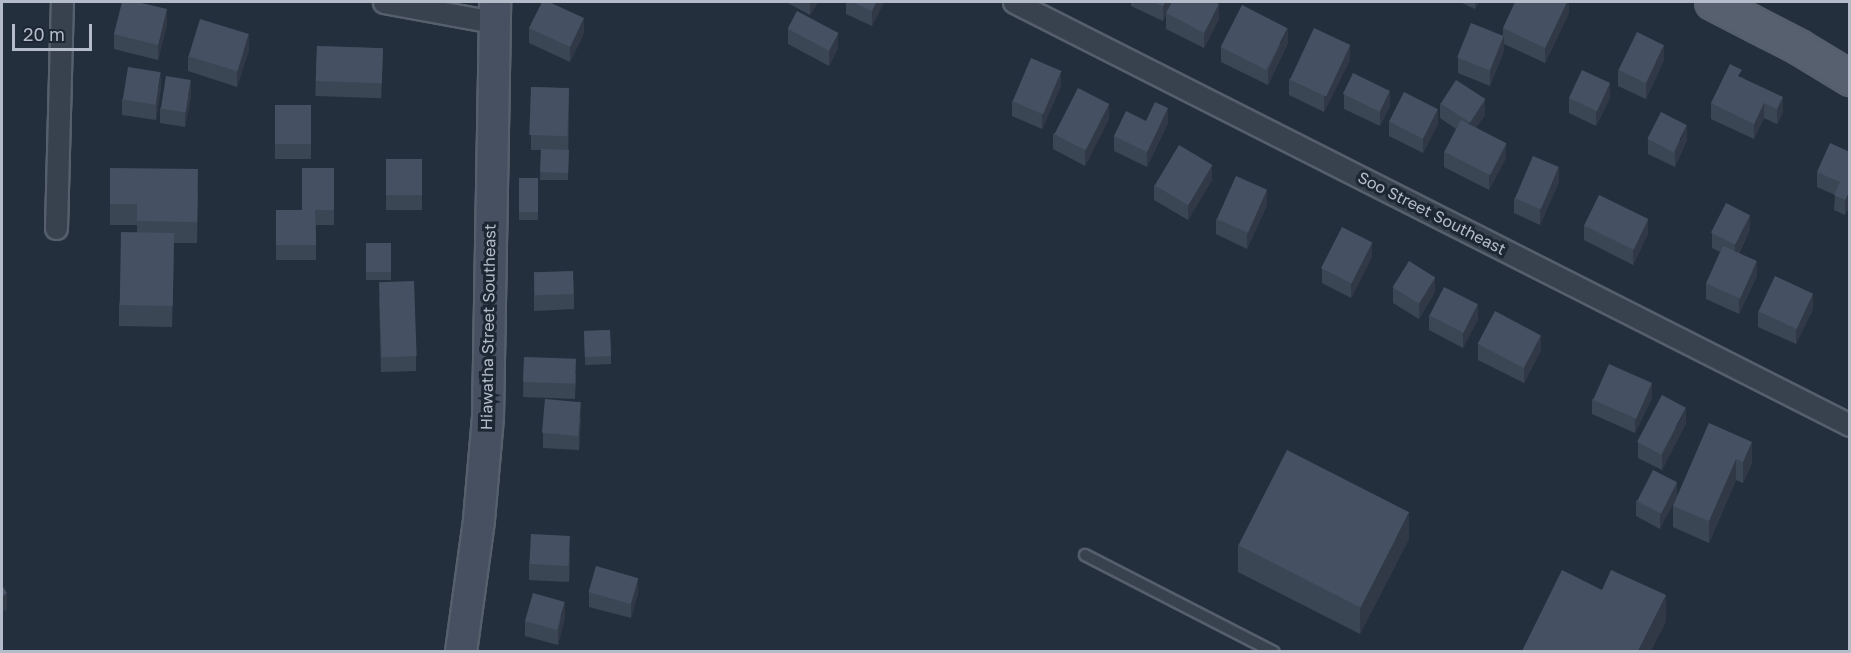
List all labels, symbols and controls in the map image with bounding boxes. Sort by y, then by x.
scale bar [15,12,94,50]
text: 20 m [23,23,65,45]
street label: Soo Street Southeast [1355,167,1509,259]
street label: Hiawatha Street Southeast [477,224,499,430]

